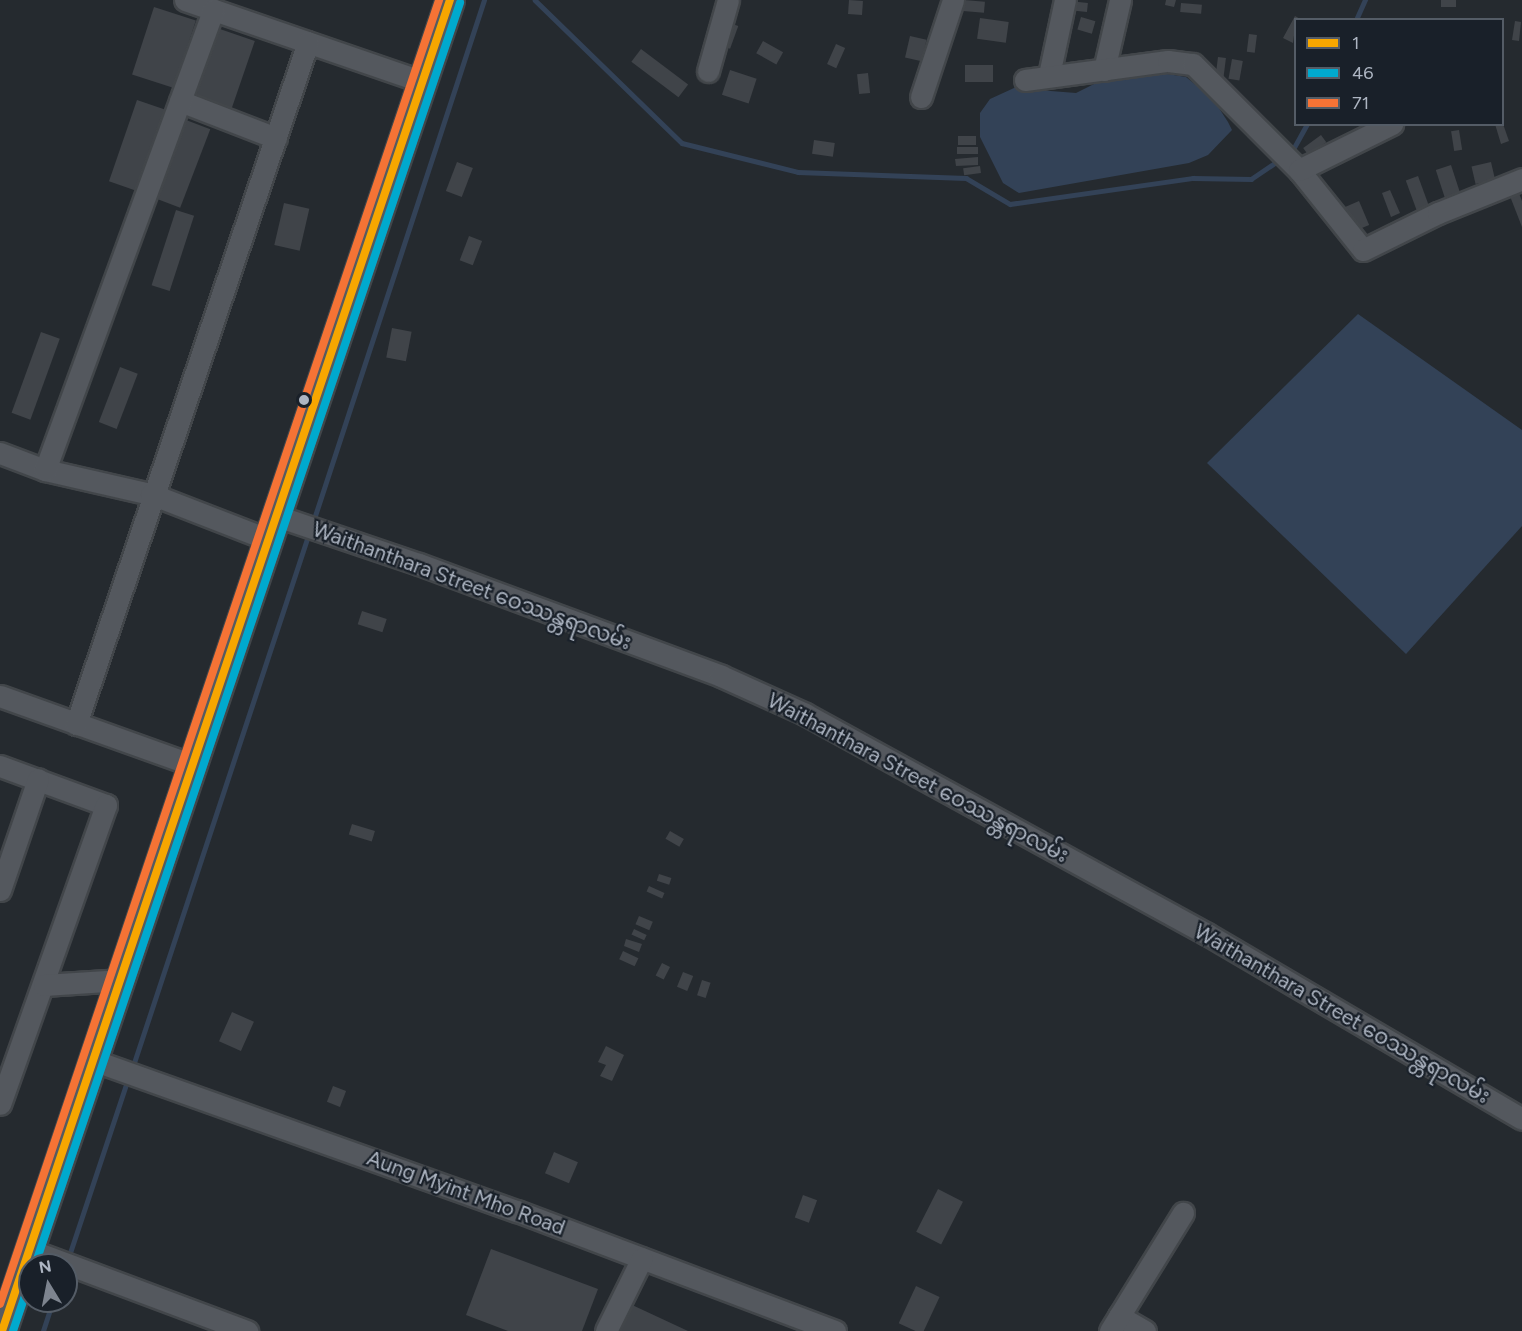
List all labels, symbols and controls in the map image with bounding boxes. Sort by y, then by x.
legend [1294,18,1504,126]
text: 1 [1352,32,1359,54]
text: 46 [1352,62,1373,84]
text: 71 [1352,92,1369,114]
unlabelled marker [298,394,310,406]
street label: Waithanthara Street ဝေဿန္တရာလမ်း [309,517,635,655]
street label: Waithanthara Street ဝေဿန္တရာလမ်း [763,688,1073,868]
street label: Waithanthara Street ဝေဿန္တရာလမ်း [1190,919,1494,1109]
street label: Aung Myint Mho Road [364,1145,568,1241]
north arrow [18,1253,78,1313]
text: N [37,1256,53,1277]

